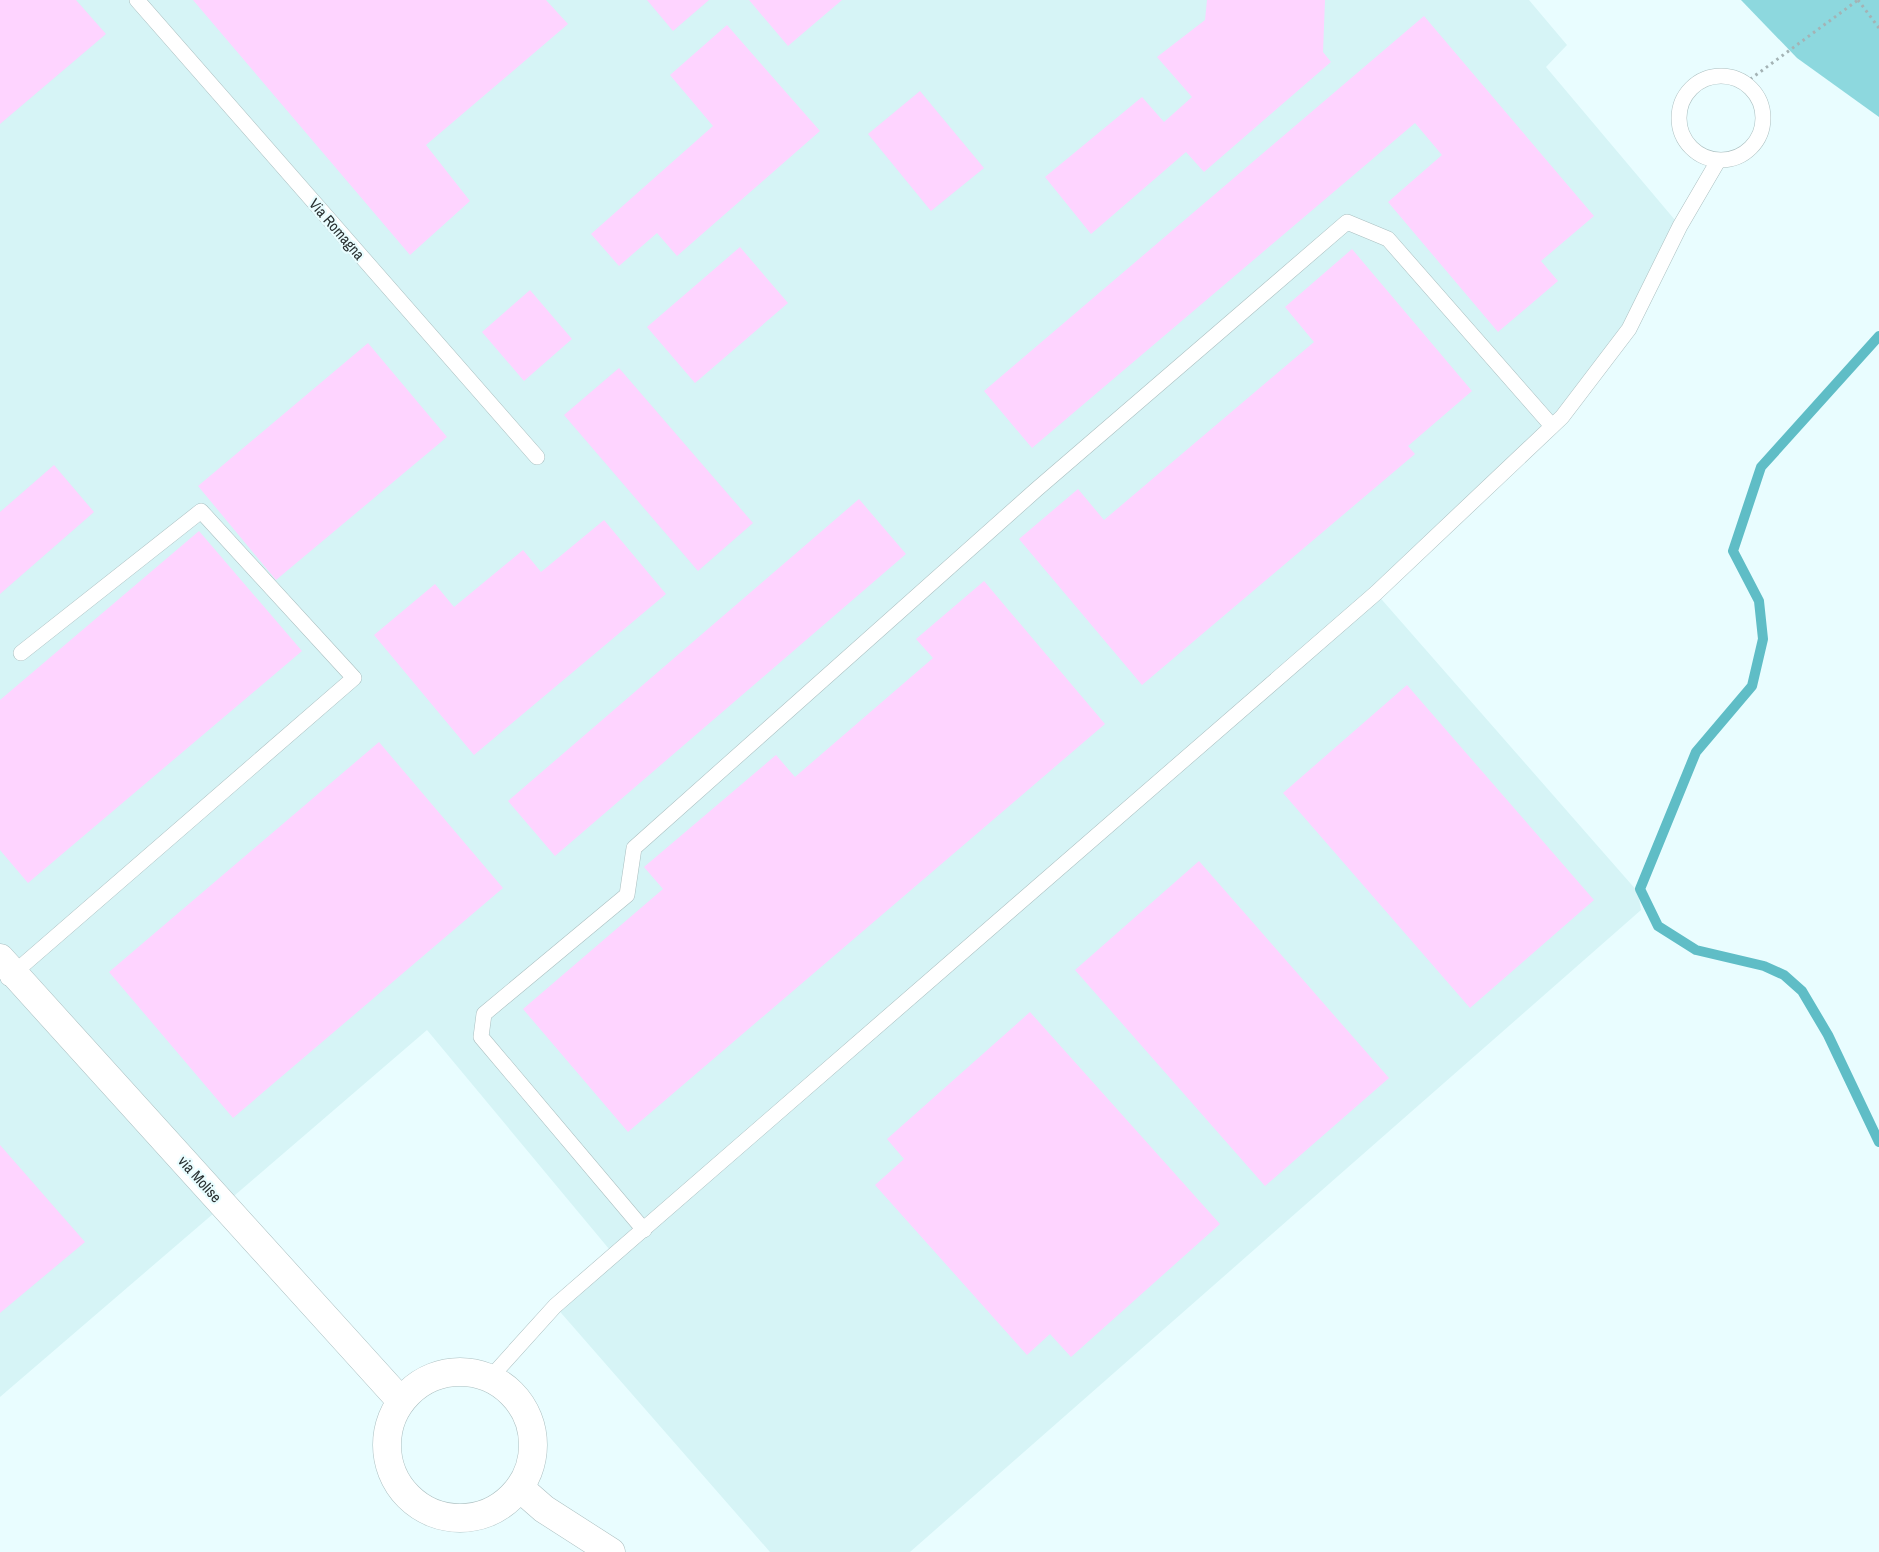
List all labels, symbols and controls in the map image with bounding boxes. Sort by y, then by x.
street label: Via Romagna [304,194,370,264]
street label: via Molise [173,1151,227,1207]

